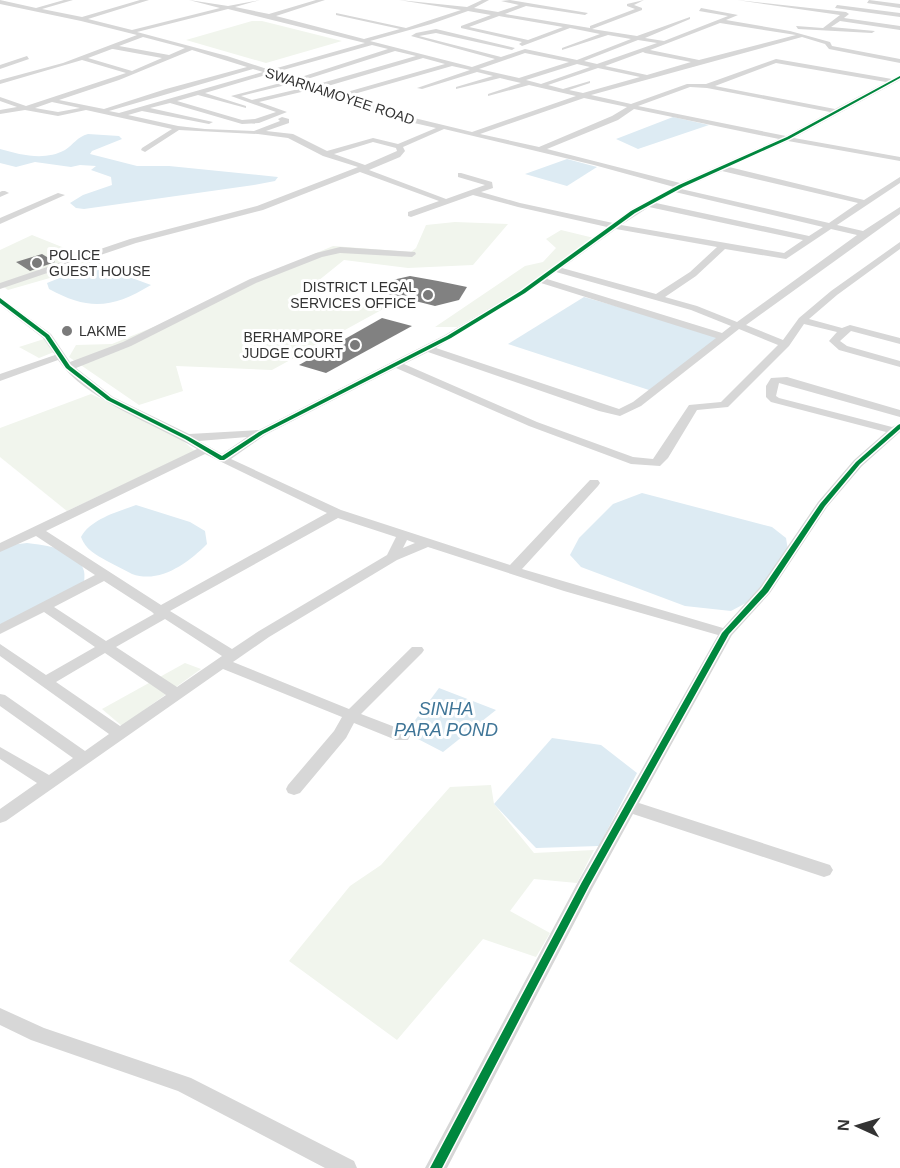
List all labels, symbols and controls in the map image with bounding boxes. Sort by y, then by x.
street label: SWARNAMOYEE ROAD [263,64,417,128]
place label: POLICE GUEST HOUSE [49,247,151,279]
marker: POLICE GUEST HOUSE [30,256,44,270]
place label: DISTRICT LEGAL SERVICES OFFICE [290,279,416,311]
marker: DISTRICT LEGAL SERVICES OFFICE [421,288,435,302]
place label: LAKME [79,323,126,339]
marker: LAKME [60,324,74,338]
place label: BERHAMPORE JUDGE COURT [242,329,343,361]
marker: BERHAMPORE JUDGE COURT [348,338,362,352]
water label: SINHA PARA POND [394,699,498,740]
north arrow [828,1096,888,1156]
text: N [835,1119,852,1131]

